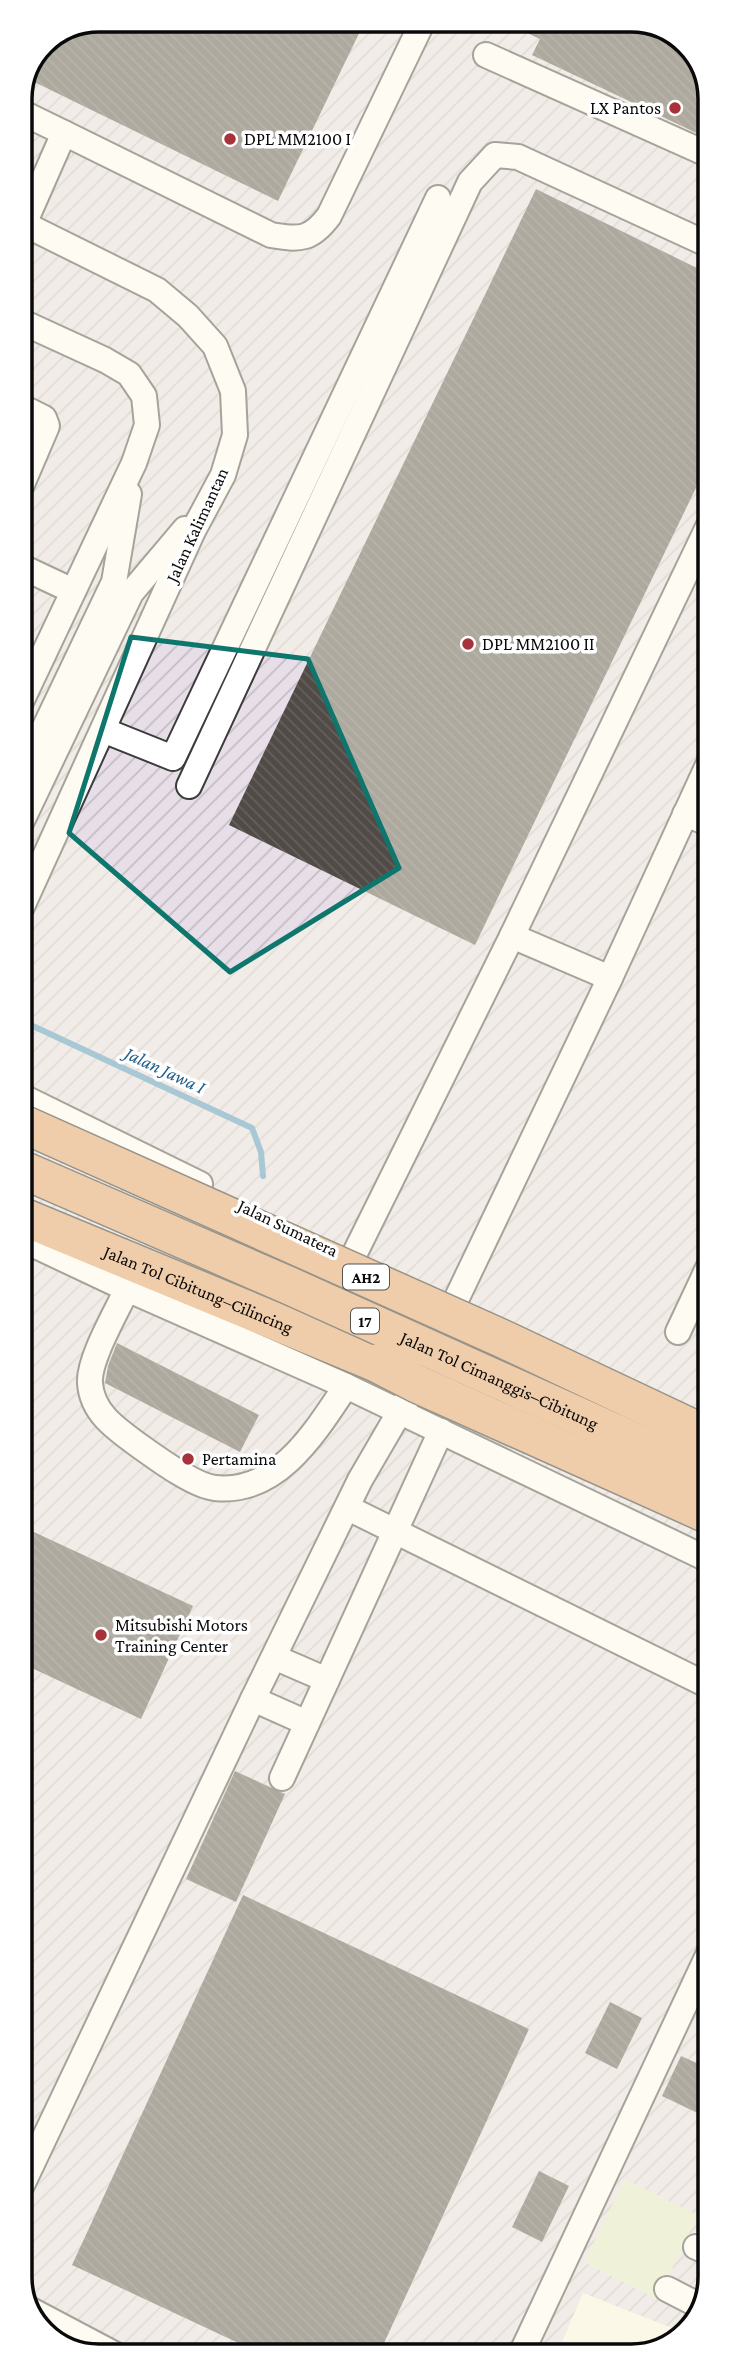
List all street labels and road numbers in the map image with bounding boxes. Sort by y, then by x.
street label: Jalan Kalimantan [161,464,232,587]
street label: Jalan Sumatera [233,1194,341,1261]
street label: Jalan Tol Cibitung–Cilincing [99,1241,296,1338]
road number: AH2 [343,1264,389,1289]
road number: 17 [351,1308,379,1334]
street label: Jalan Tol Cimanggis–Cibitung [395,1326,602,1434]

